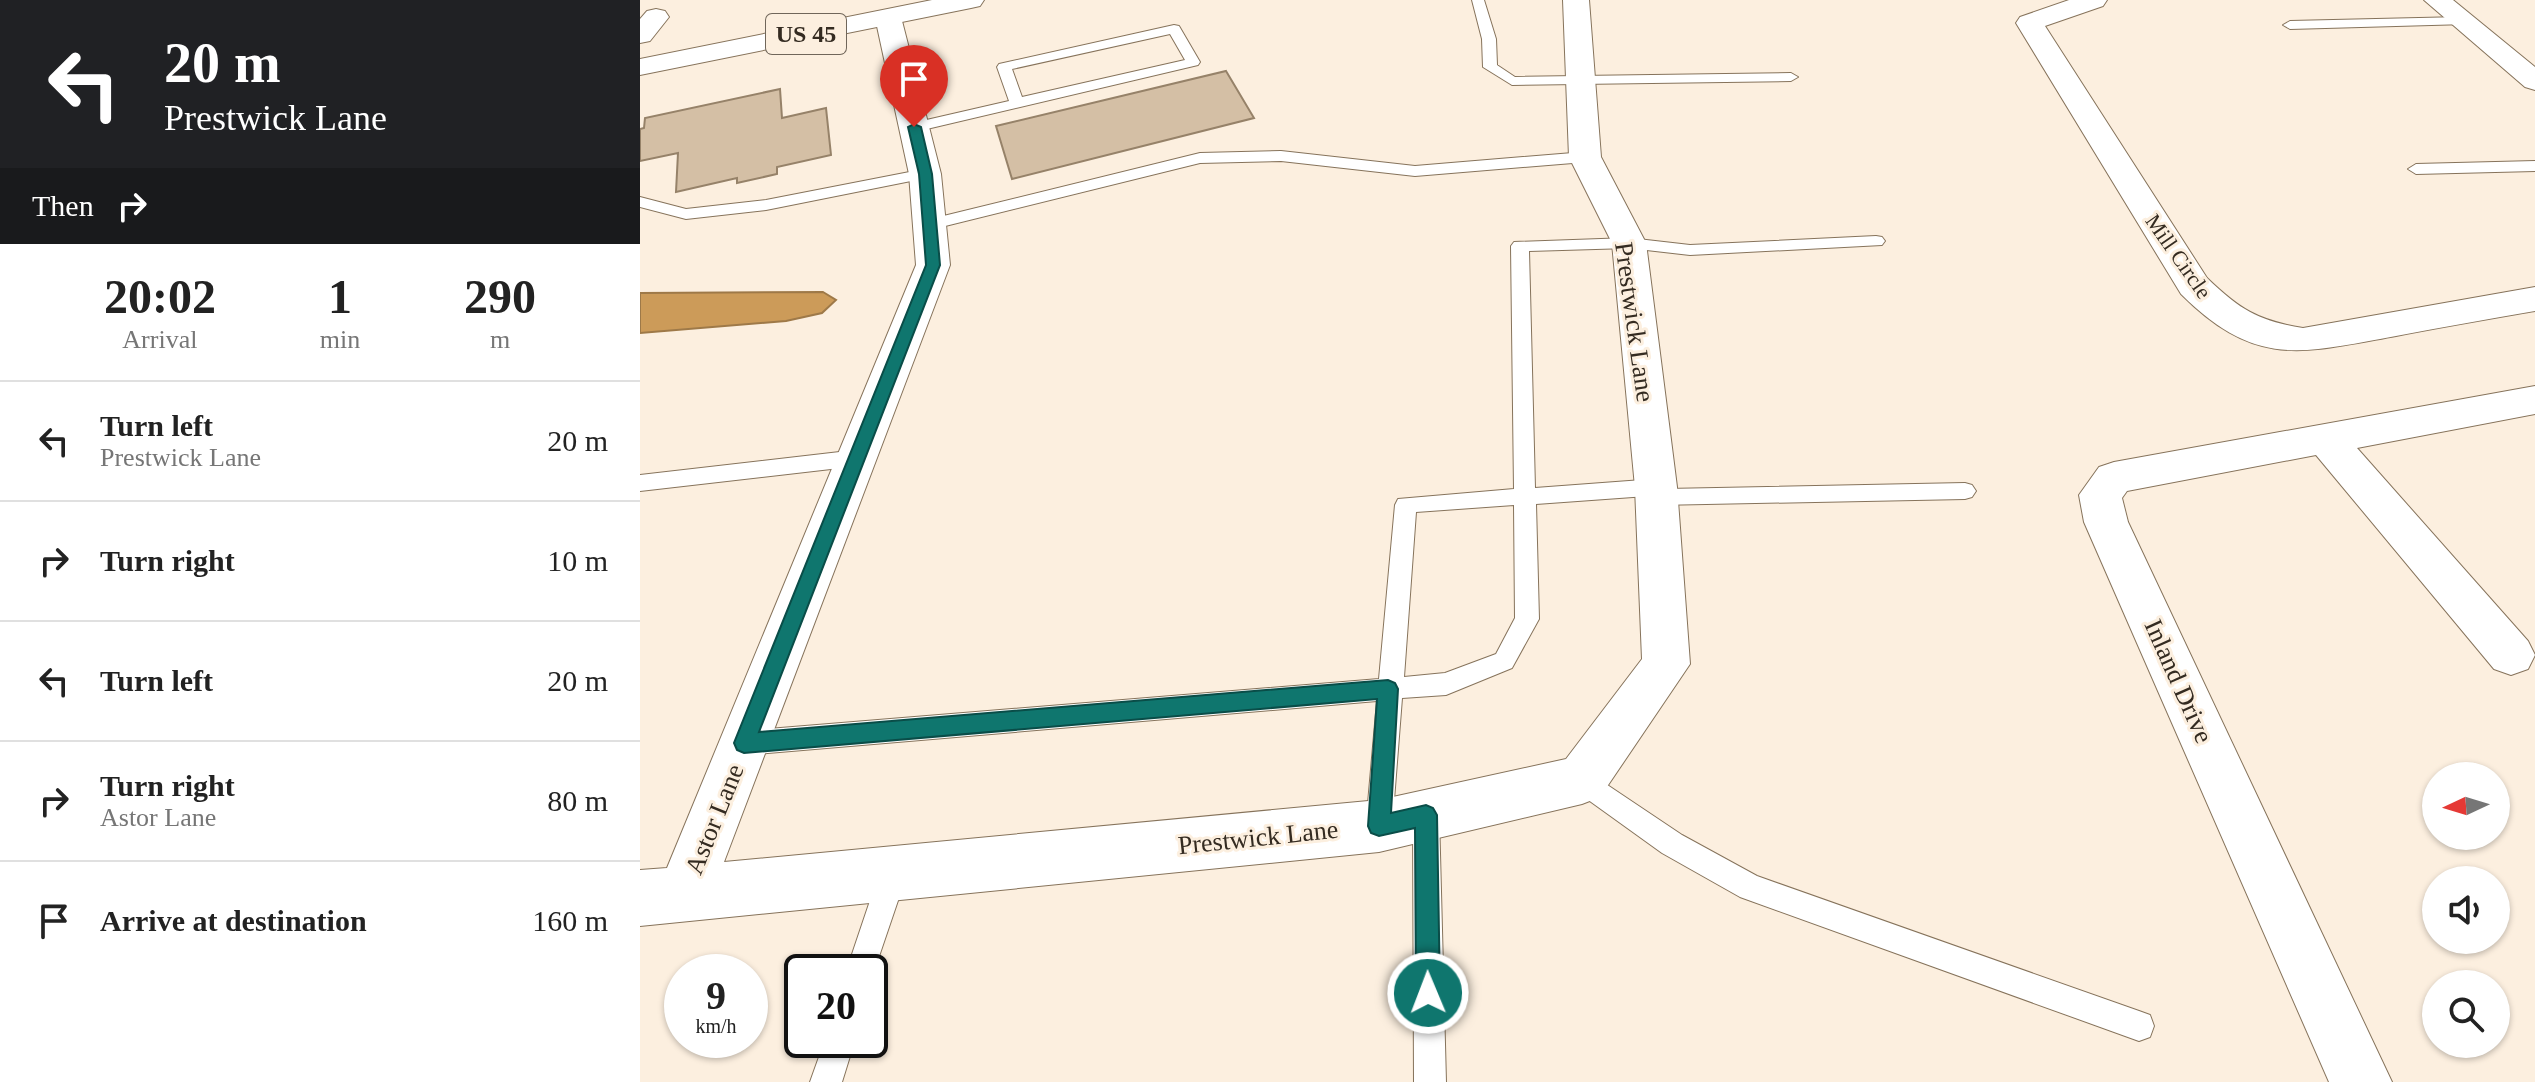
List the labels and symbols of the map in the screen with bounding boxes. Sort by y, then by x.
road number: US 45 [766,14,846,54]
pin [880,45,948,127]
street label: Mill Circle [2140,209,2217,303]
street label: Prestwick Lane [1609,240,1660,404]
street label: Inland Drive [2138,615,2219,747]
street label: Astor Lane [679,760,750,879]
north arrow [2422,762,2510,850]
street label: Prestwick Lane [1176,815,1340,860]
position arrow [1386,951,1470,1035]
speed limit sign: 20 [784,954,888,1058]

